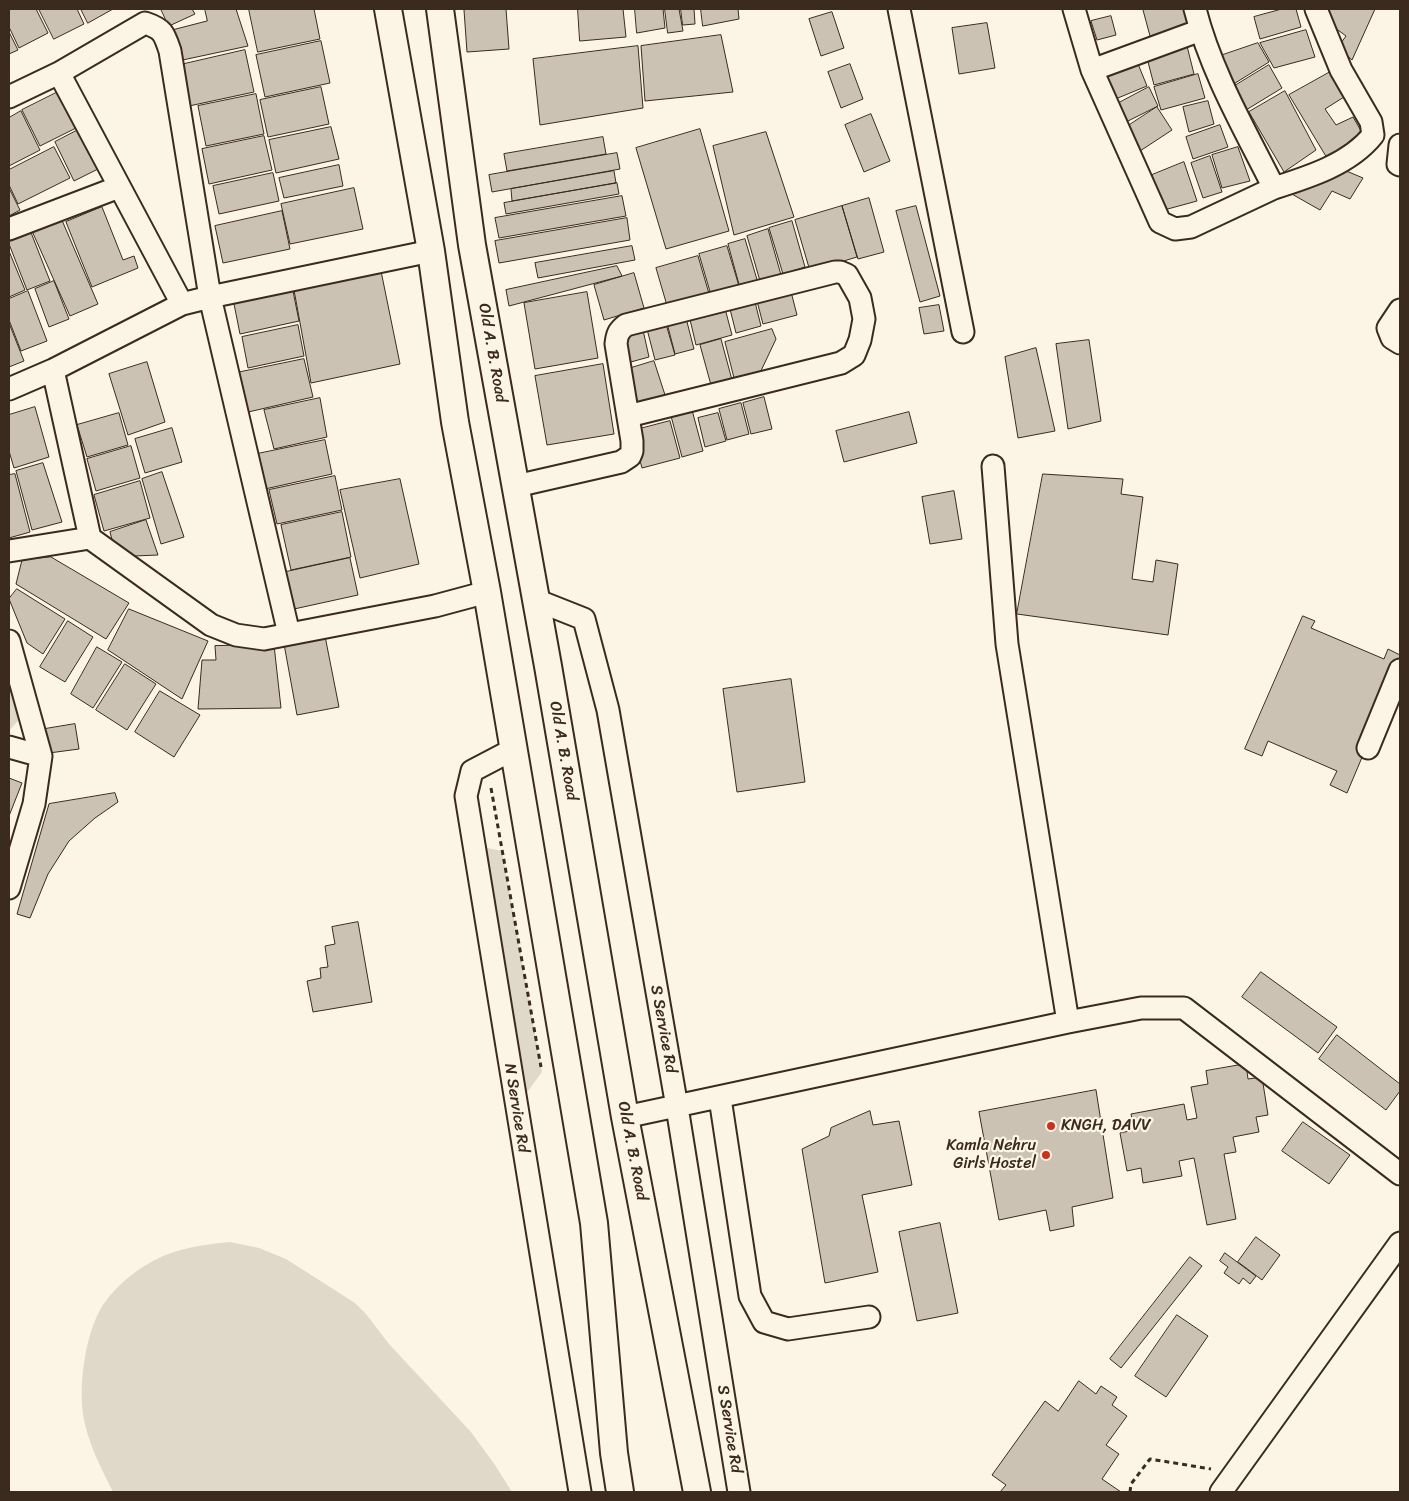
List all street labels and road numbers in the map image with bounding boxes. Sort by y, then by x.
street label: Old A. B. Road [474,302,510,404]
street label: Old A. B. Road [545,700,581,802]
street label: S Service Rd [646,984,680,1074]
street label: N Service Rd [499,1062,533,1154]
street label: Old A. B. Road [613,1100,651,1202]
street label: S Service Rd [713,1384,745,1474]

